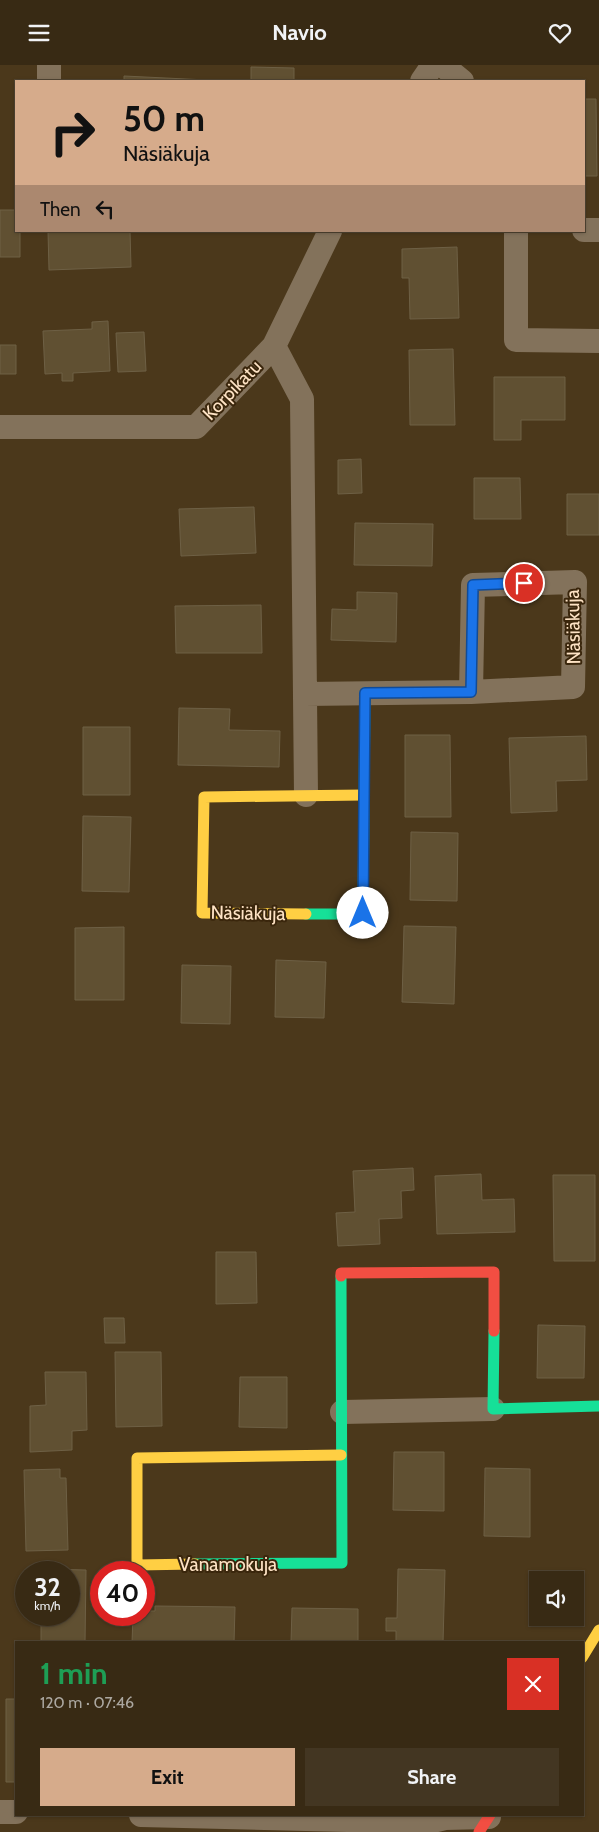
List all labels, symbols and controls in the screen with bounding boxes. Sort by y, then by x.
icon: menu [25,19,53,47]
text: Navio [272,19,327,46]
icon: heart [546,19,574,47]
text: 50 m [123,97,205,140]
icon: right [40,100,105,165]
text: Näsiäkuja [123,140,210,167]
icon: left [91,195,119,223]
text: Then [40,198,81,221]
street label: Korpikatu [198,355,266,425]
pin [503,562,545,604]
icon: arrive [510,569,538,597]
street label: Näsiäkuja [561,589,585,665]
position arrow [336,886,388,938]
street label: Näsiäkuja [210,901,286,925]
street label: Vanamokuja [179,1553,277,1576]
speed limit sign: 40 [90,1561,155,1626]
map controls [529,1571,584,1626]
button: sound [529,1571,584,1626]
text: 32 [34,1572,61,1602]
text: km/h [34,1598,61,1613]
text: 1 min [40,1655,108,1692]
button: close [507,1658,559,1710]
text: 120 m · 07:46 [40,1693,134,1712]
button: Exit [40,1748,295,1806]
button: Share [305,1748,559,1806]

